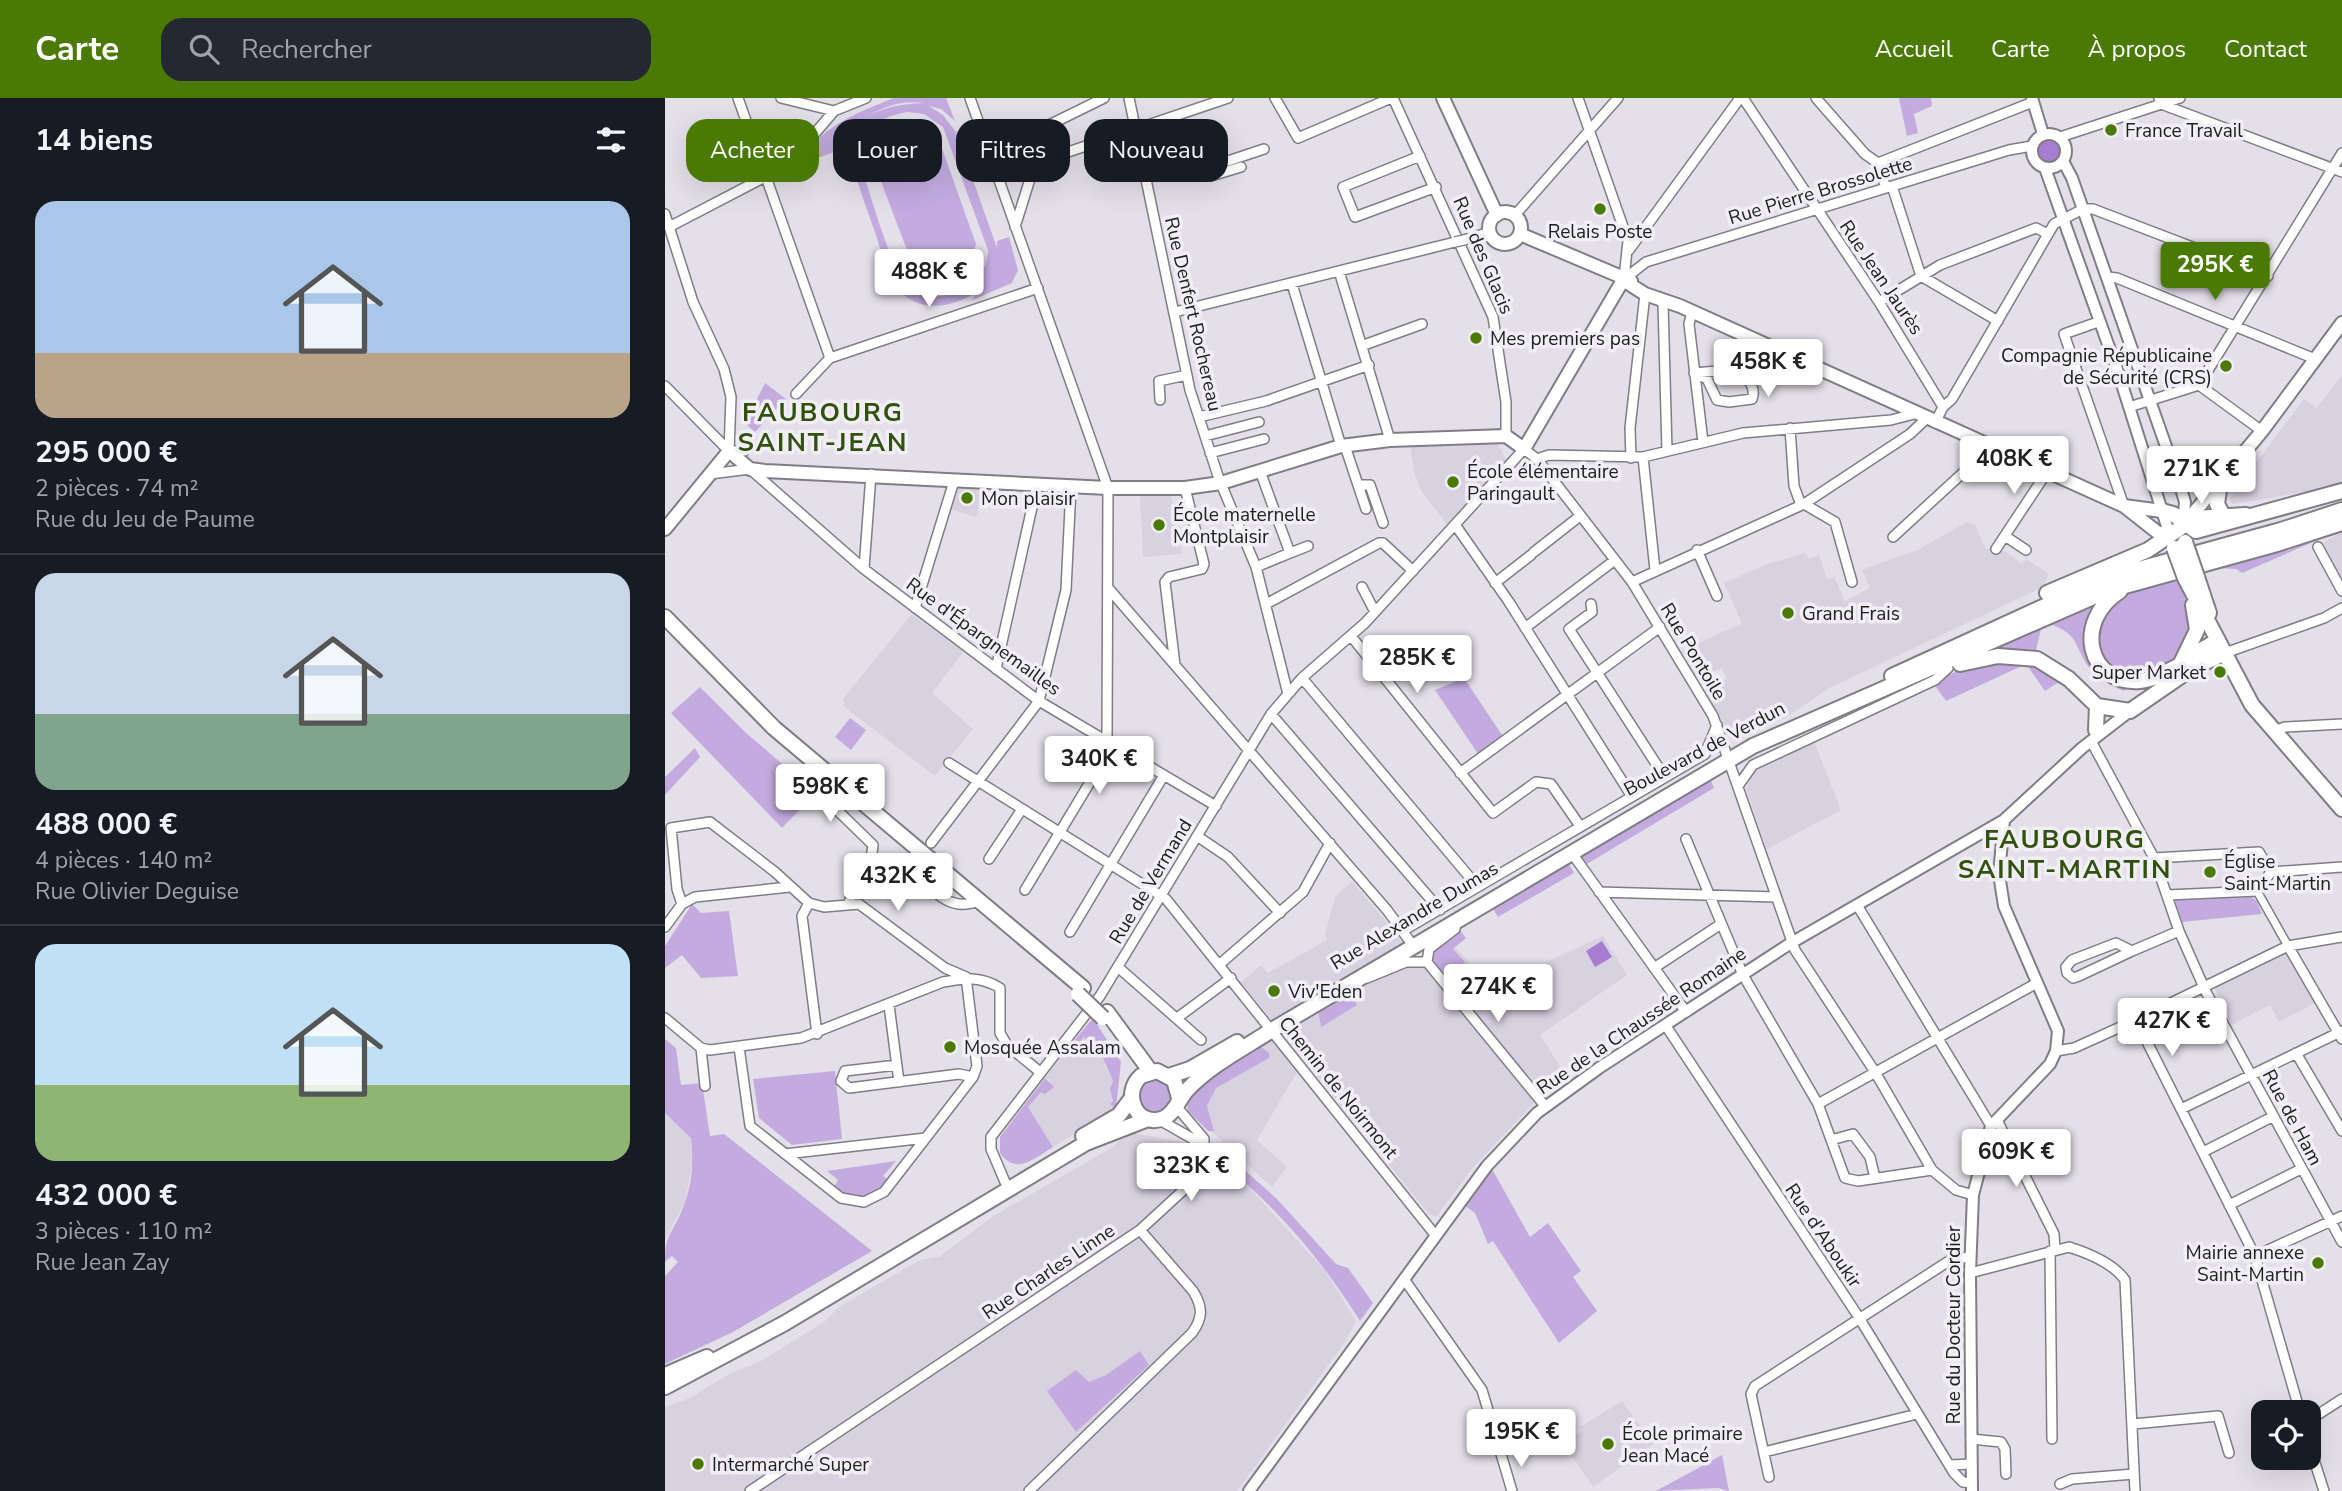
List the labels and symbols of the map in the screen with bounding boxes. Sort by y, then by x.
place label: France Travail [2125,118,2243,144]
marker: France Travail [2103,122,2119,138]
street label: Rue Pierre Brossolette [1725,151,1915,231]
street label: Rue des Glacis [1447,193,1520,318]
marker: Relais Poste [1592,201,1608,217]
street label: Rue Denfert Rochereau [1158,215,1228,414]
street label: Rue Jean Jaurès [1833,215,1929,340]
place label: Relais Poste [1548,219,1652,245]
pin: 295K € [2158,242,2272,302]
pin: 488K € [872,250,986,309]
place label: Mes premiers pas [1490,326,1640,352]
marker: Mes premiers pas [1468,330,1484,346]
pin: 458K € [1711,340,1825,399]
place label: Compagnie Républicaine de Sécurité (CRS) [2001,343,2212,391]
marker: Compagnie Républicaine de Sécurité (CRS) [2218,358,2234,374]
district label: FAUBOURG SAINT-JEAN [737,395,909,460]
pin: 408K € [1957,436,2071,496]
pin: 271K € [2144,446,2258,506]
place label: École élémentaire Paringault [1467,459,1619,507]
marker: École élémentaire Paringault [1445,474,1461,490]
place label: Mon plaisir [981,486,1075,512]
marker: Mon plaisir [959,490,975,506]
place label: École maternelle Montplaisir [1173,502,1316,550]
marker: École maternelle Montplaisir [1151,517,1167,533]
street label: Rue d'Épargnemailles [901,572,1066,702]
street label: Rue Pontoile [1654,598,1732,705]
place label: Grand Frais [1802,601,1900,627]
marker: Grand Frais [1780,605,1796,621]
pin: 285K € [1360,636,1474,695]
place label: Super Market [2092,660,2206,686]
marker: Super Market [2212,664,2228,680]
street label: Boulevard de Verdun [1619,695,1790,802]
pin: 340K € [1042,736,1156,796]
pin: 598K € [773,764,887,824]
street label: Rue de Vermand [1103,814,1198,949]
district label: FAUBOURG SAINT-MARTIN [1958,822,2172,887]
place label: Église Saint-Martin [2224,849,2331,897]
pin: 432K € [841,854,955,913]
street label: Rue Alexandre Dumas [1326,855,1503,976]
marker: Église Saint-Martin [2202,864,2218,880]
street label: Rue de la Chaussée Romaine [1532,941,1751,1101]
pin: 274K € [1441,964,1555,1024]
place label: Viv'Eden [1287,979,1362,1005]
marker: Viv'Eden [1266,983,1282,999]
pin: 427K € [2115,998,2229,1058]
street label: Chemin de Noirmont [1273,1011,1404,1165]
place label: Mosquée Assalam [964,1035,1121,1061]
marker: Mosquée Assalam [942,1039,958,1055]
street label: Rue de Ham [2256,1065,2328,1170]
pin: 609K € [1959,1130,2073,1189]
pin: 323K € [1134,1144,1248,1203]
street label: Rue d'Aboukir [1779,1178,1868,1293]
street label: Rue Charles Linne [977,1218,1120,1326]
street label: Rue du Docteur Cordier [1941,1225,1967,1425]
place label: Mairie annexe Saint-Martin [2186,1240,2304,1288]
marker: Mairie annexe Saint-Martin [2310,1255,2326,1271]
pin: 195K € [1464,1410,1578,1469]
place label: École primaire Jean Macé [1621,1421,1743,1469]
marker: École primaire Jean Macé [1600,1436,1616,1452]
place label: Intermarché Super [712,1452,869,1478]
marker: Intermarché Super [690,1456,706,1472]

